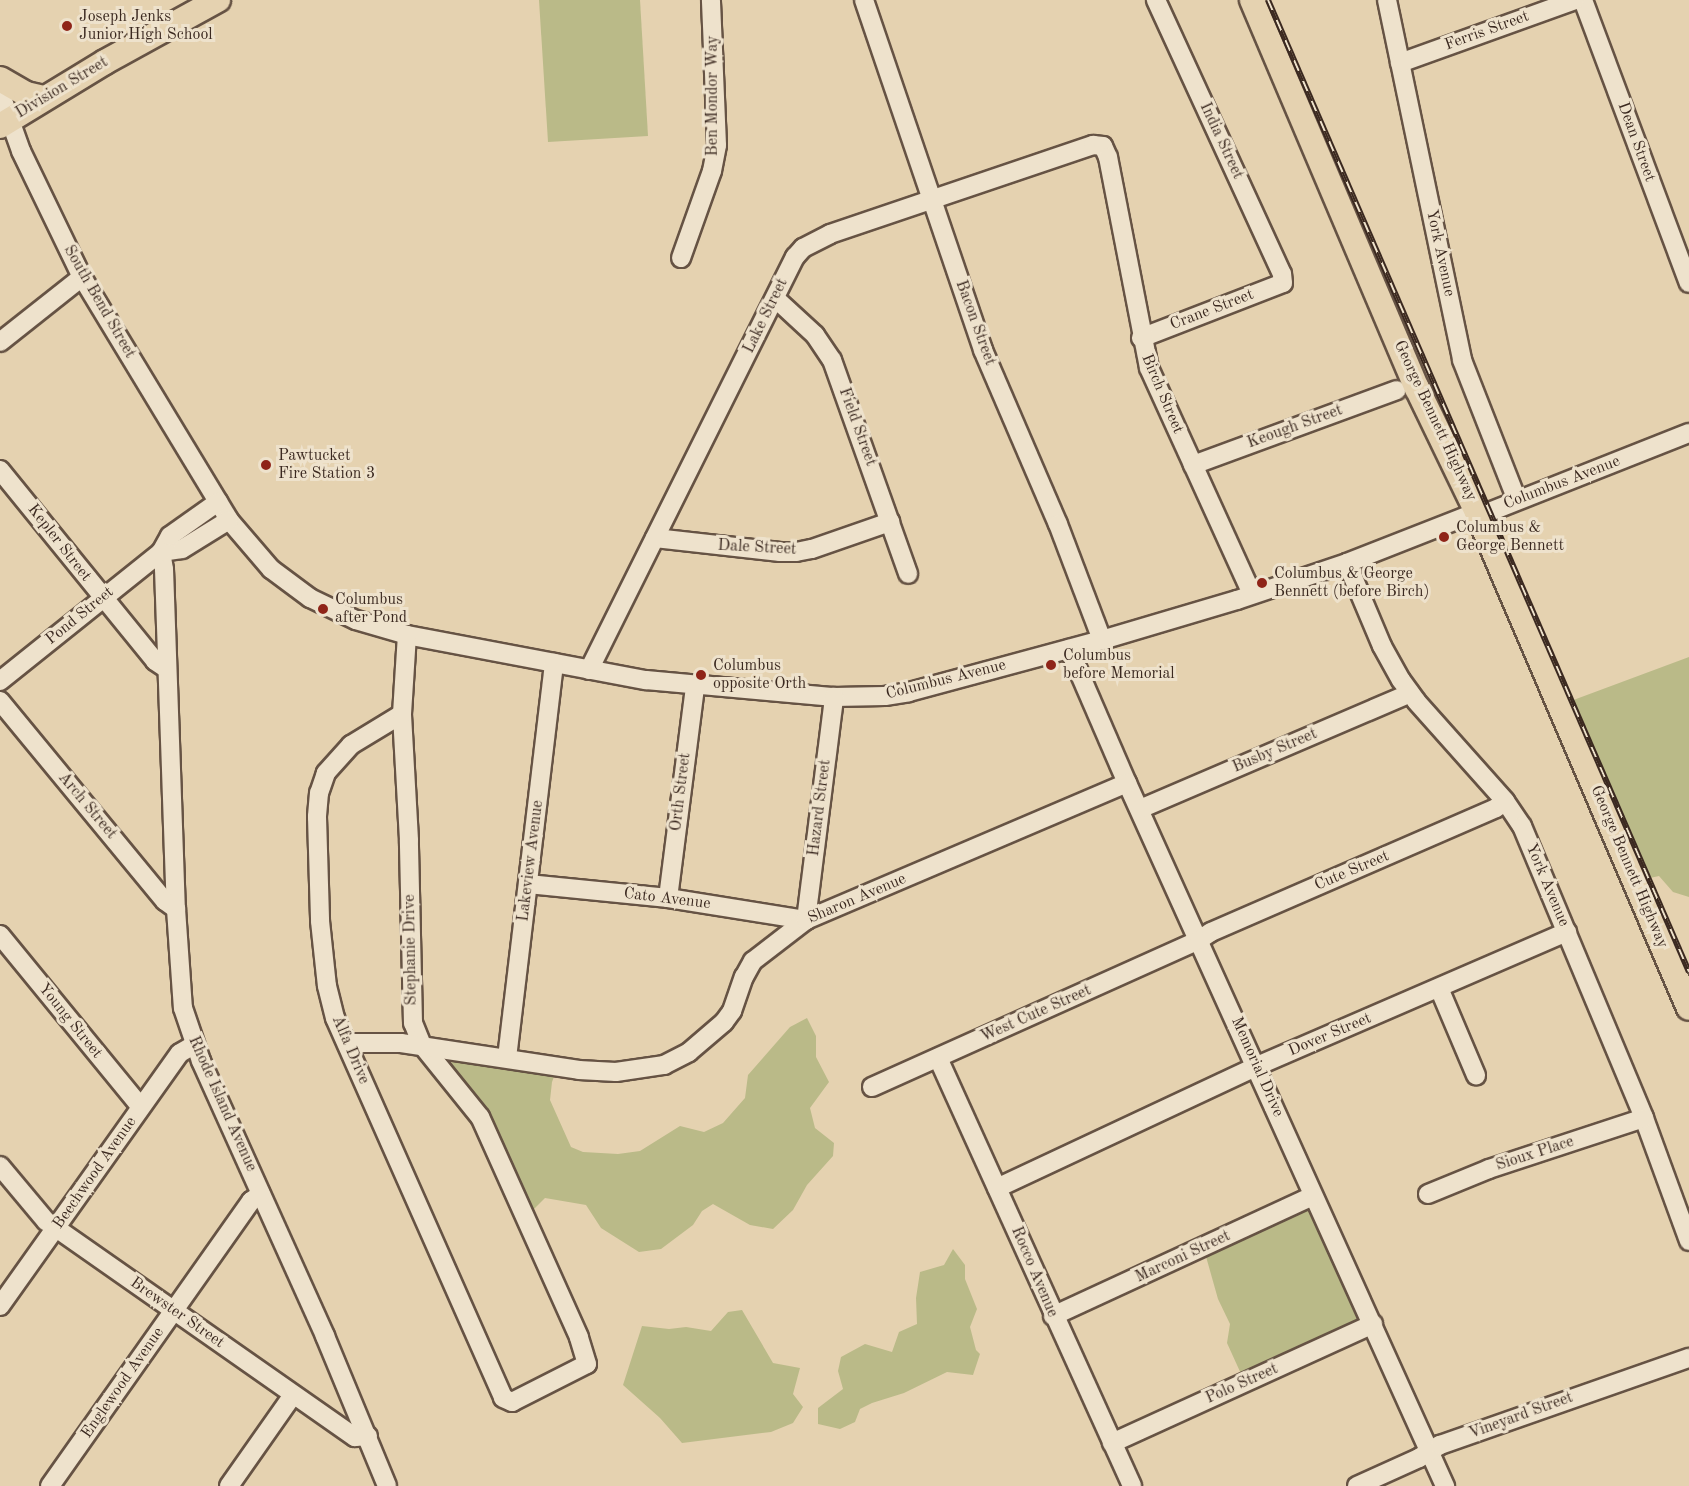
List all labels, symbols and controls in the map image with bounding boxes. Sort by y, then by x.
place label: Joseph Jenks Junior High School [79,7,213,45]
street label: Ferris Street [1442,7,1532,55]
marker: Joseph Jenks Junior High School [60,19,74,33]
street label: Ben Mondor Way [703,36,723,156]
street label: Division Street [12,53,112,123]
street label: India Street [1195,100,1247,182]
street label: Dean Street [1613,100,1659,184]
street label: York Avenue [1421,208,1459,298]
street label: South Bend Street [59,242,139,362]
street label: Lake Street [740,275,792,357]
street label: Bacon Street [951,278,999,368]
street label: Crane Street [1167,285,1257,335]
street label: George Bennett Highway [1389,338,1481,504]
street label: Birch Street [1137,351,1187,437]
street label: Field Street [834,385,880,469]
street label: Keough Street [1245,401,1345,453]
place label: Pawtucket Fire Station 3 [278,446,375,484]
street label: Columbus Avenue [1501,452,1623,514]
marker: Pawtucket Fire Station 3 [259,458,273,472]
street label: Kepler Street [23,501,95,585]
place label: Columbus & George Bennett [1456,518,1564,556]
marker: Columbus & George Bennett [1437,530,1451,544]
street label: Dale Street [717,536,797,560]
place label: Columbus & George Bennett (before Birch) [1274,564,1429,602]
marker: Columbus & George Bennett (before Birch) [1255,576,1269,590]
street label: Pond Street [42,583,118,649]
place label: Columbus after Pond [335,590,407,628]
marker: Columbus after Pond [316,602,330,616]
place label: Columbus before Memorial [1063,646,1175,684]
place label: Columbus opposite Orth [713,656,806,694]
street label: Columbus Avenue [884,656,1008,704]
marker: Columbus before Memorial [1044,658,1058,672]
marker: Columbus opposite Orth [694,668,708,682]
street label: Busby Street [1230,725,1320,777]
street label: Orth Street [667,752,695,832]
street label: Hazard Street [805,759,835,857]
street label: Arch Street [54,769,120,843]
street label: George Bennett Highway [1586,783,1672,951]
street label: Lakeview Avenue [514,799,548,923]
street label: York Avenue [1521,840,1573,930]
street label: Cute Street [1312,847,1392,895]
street label: Sharon Avenue [805,870,909,928]
street label: Cato Avenue [622,884,712,914]
street label: Stephanie Drive [400,894,422,1006]
street label: Young Street [34,980,106,1062]
street label: West Cute Street [978,981,1094,1047]
street label: Dover Street [1286,1009,1374,1061]
street label: Alfa Drive [327,1013,373,1087]
street label: Memorial Drive [1226,1014,1288,1120]
street label: Rhode Island Avenue [184,1033,260,1175]
street label: Beechwood Avenue [49,1113,141,1233]
street label: Sioux Place [1494,1132,1576,1176]
street label: Rocco Avenue [1006,1224,1062,1320]
street label: Marconi Street [1132,1227,1234,1287]
street label: Brewster Street [126,1273,228,1353]
street label: Englewood Avenue [78,1324,168,1442]
street label: Polo Street [1203,1360,1281,1408]
street label: Vineyard Street [1466,1388,1576,1444]

